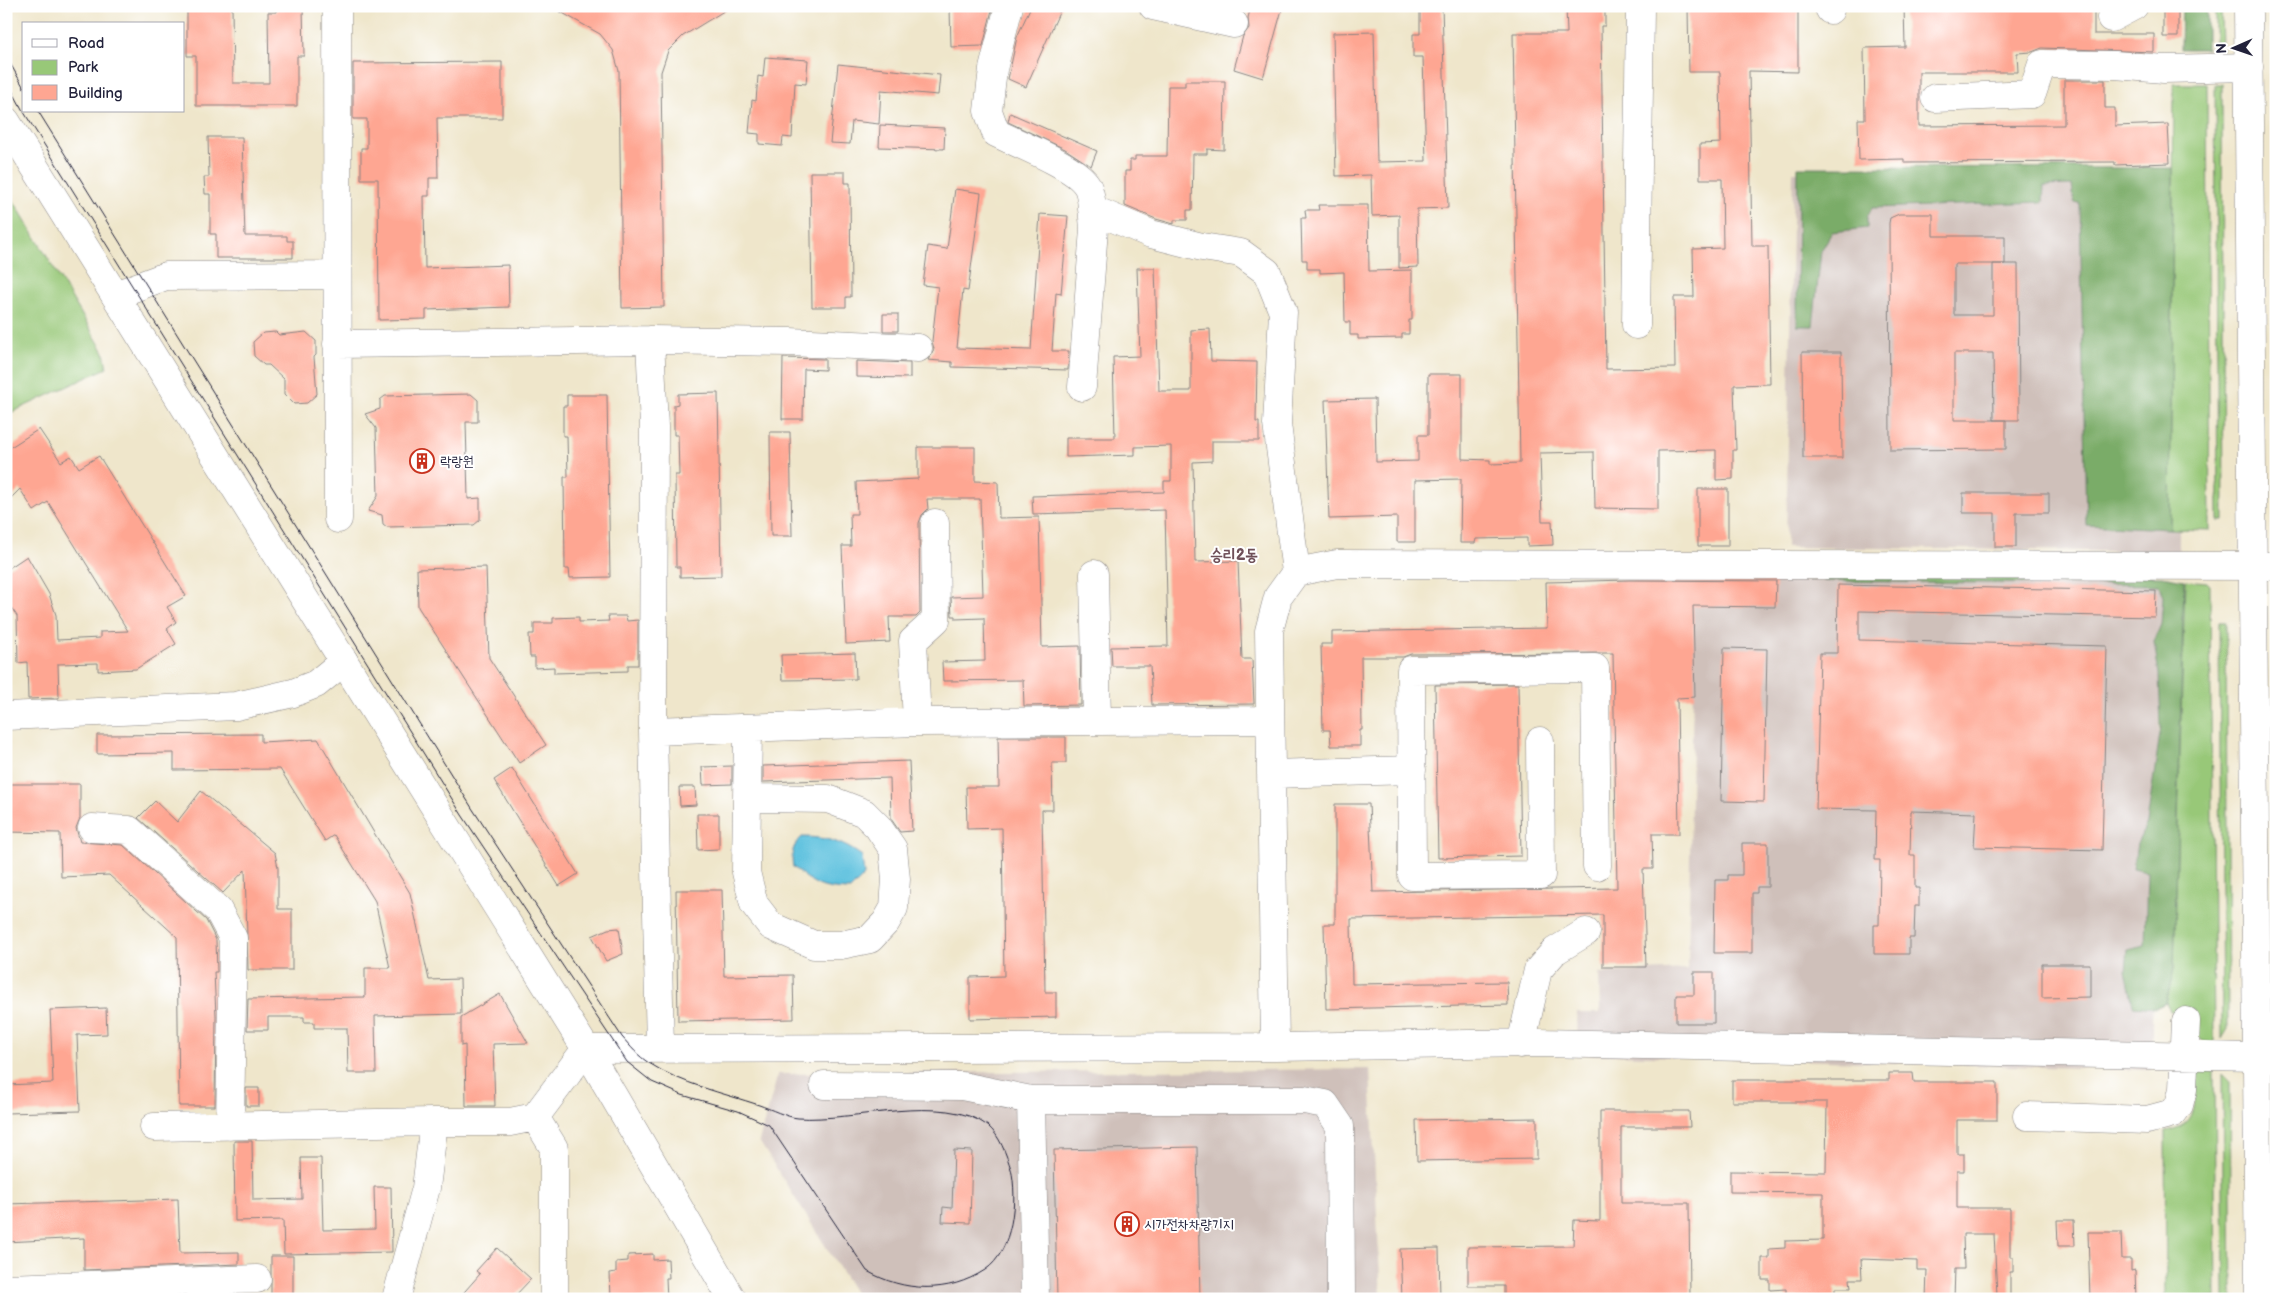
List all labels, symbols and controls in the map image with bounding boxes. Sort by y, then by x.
legend [22,22,185,112]
north arrow [2210,22,2260,72]
text: Road [68,34,104,53]
text: N [2213,43,2230,54]
text: Park [68,58,99,77]
text: Building [68,84,123,103]
building icon: 락랑원 [409,448,435,474]
place label: 락랑원 [440,453,474,470]
district label: 승리2동 [1210,546,1258,565]
building icon: 시가전차차량기지 [1114,1211,1140,1237]
place label: 시가전차차량기지 [1144,1216,1234,1233]

